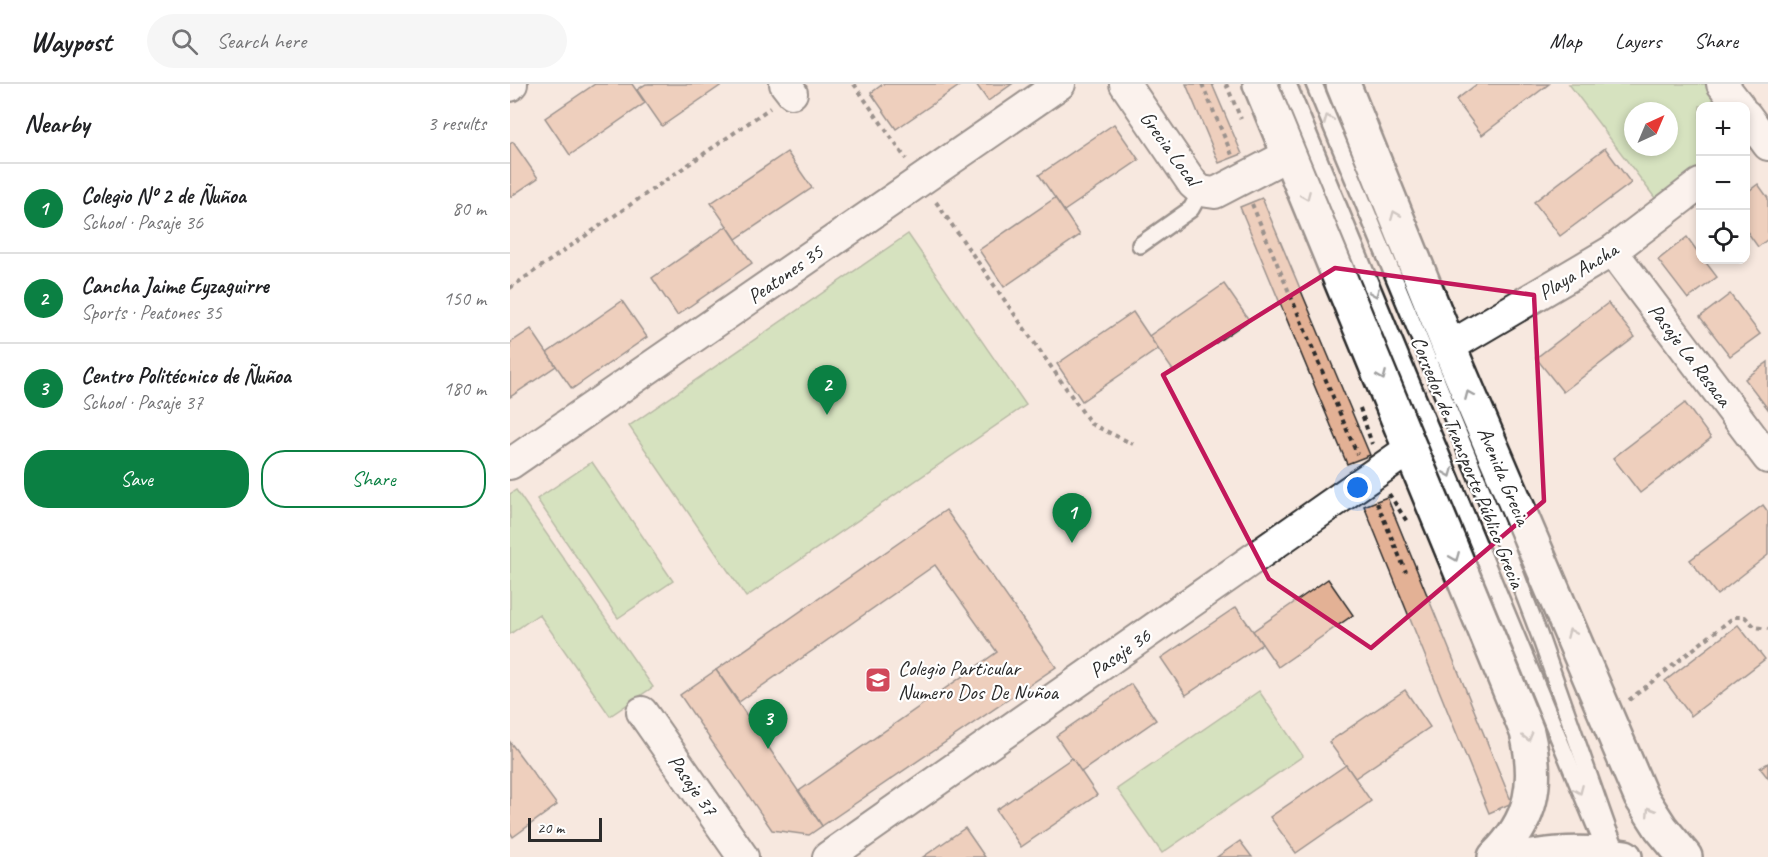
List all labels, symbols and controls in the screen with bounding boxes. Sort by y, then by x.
search box [147,14,567,68]
text: Waypost [30,24,111,59]
icon: search [168,25,201,58]
text: Search here [216,27,306,55]
text: Map [1549,28,1582,54]
text: Layers [1615,28,1661,54]
text: Share [1694,28,1738,54]
north arrow [1624,102,1678,156]
map controls [1696,102,1750,264]
button: + [1696,102,1750,156]
street label: Grecia Local [1134,106,1208,193]
text: Nearby [24,107,89,140]
text: 3 results [427,111,486,136]
one-way arrow [1323,115,1335,126]
button: − [1696,156,1750,210]
text: Colegio Nº 2 de Ñuñoa [81,182,246,210]
one-way arrow [1299,190,1311,201]
text: 1 [39,196,48,221]
text: 80 m [452,196,486,221]
text: School · Pasaje 36 [81,210,203,235]
one-way arrow [1390,210,1402,221]
button: locate [1696,210,1750,264]
street label: Playa Ancha [1533,235,1625,306]
street label: Peatones 35 [742,238,829,309]
text: Cancha Jaime Eyzaguirre [81,272,269,300]
text: 2 [39,286,48,311]
text: 150 m [443,286,486,311]
one-way arrow [1368,287,1380,298]
street label: Pasaje La Resaca [1643,298,1738,413]
text: Sports · Peatones 35 [81,300,222,325]
street label: Corredor de Transporte Público Grecia [1405,332,1531,593]
text: Centro Politécnico de Ñuñoa [81,362,291,390]
pin: 2 [808,366,846,415]
one-way arrow [1374,370,1386,381]
text: 3 [39,376,48,401]
text: 180 m [443,376,486,401]
text: School · Pasaje 37 [81,390,203,415]
one-way arrow [1465,391,1477,402]
street label: Avenida Grecia [1472,423,1537,531]
button: Save [24,450,249,508]
button: Share [261,450,486,508]
one-way arrow [1442,467,1454,478]
your location [1343,473,1372,502]
pin: 1 [1052,494,1092,543]
one-way arrow [1448,550,1460,561]
street label: Pasaje 36 [1084,622,1156,683]
one-way arrow [1566,628,1578,639]
place label: Colegio Particular Numero Dos De Nuñoa [898,655,1060,705]
school or university icon: Colegio Particular Numero Dos De Nuñoa [863,665,893,695]
pin: 3 [748,700,788,749]
one-way arrow [1520,732,1533,742]
street label: Pasaje 37 [663,749,724,822]
one-way arrow [1572,783,1584,794]
one-way arrow [1645,807,1657,817]
scale bar [528,815,602,842]
text: 20 m [537,818,564,838]

